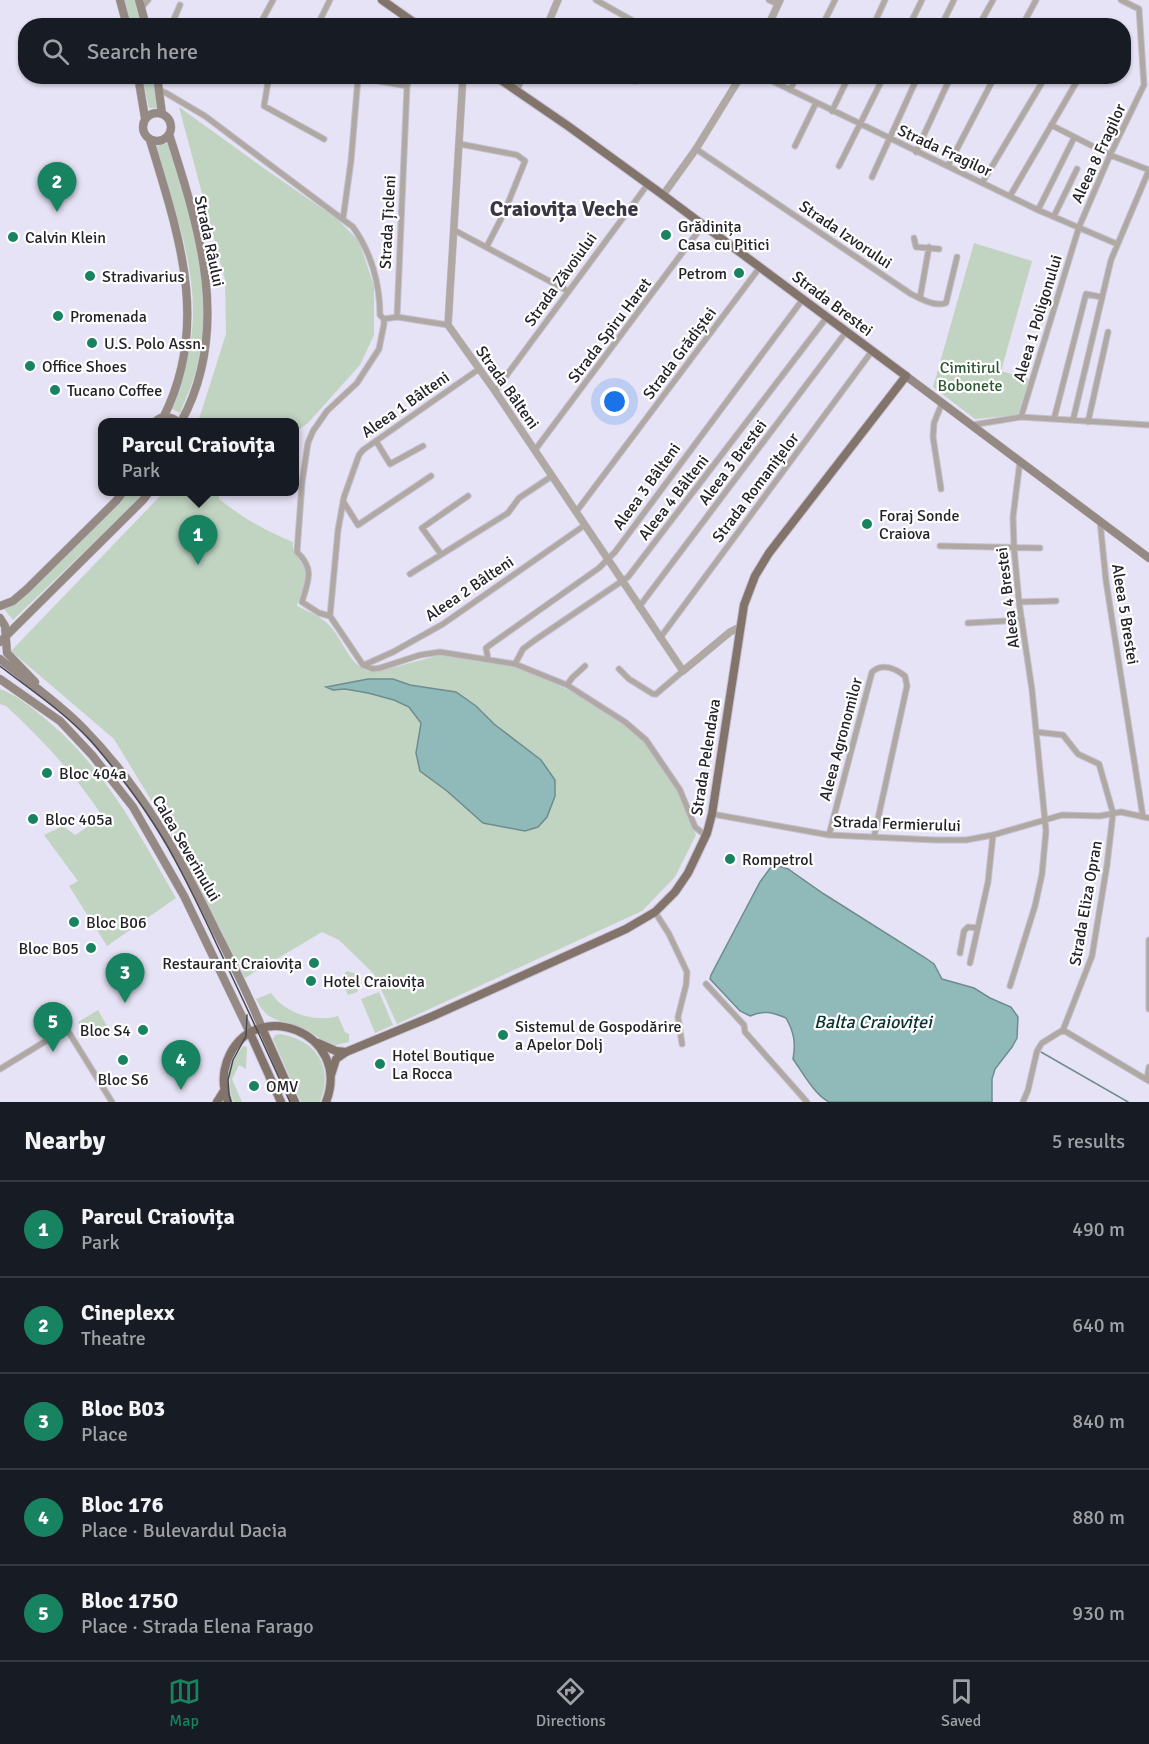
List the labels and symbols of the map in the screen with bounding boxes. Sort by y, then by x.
street label: Aleea 8 Fragilor [1067,101,1131,206]
street label: Strada Fragilor [894,120,995,182]
pin: 2 [38,162,76,212]
street label: Strada Țicleni [376,175,400,269]
street label: Strada Râului [190,194,228,288]
district label: Craiovița Veche [490,195,638,223]
street label: Strada Izvorului [795,196,896,273]
place label: Grădinița Casa cu Pitici [678,217,770,255]
place label: Calvin Klein [25,228,106,248]
marker: Grădinița Casa cu Pitici [659,228,673,242]
street label: Strada Zăvoiului [520,229,602,330]
marker: Calvin Klein [6,230,20,244]
street label: Aleea 1 Poligonului [1009,252,1067,384]
place label: Petrom [678,264,727,284]
marker: Petrom [732,266,746,280]
place label: Stradivarius [102,267,185,287]
street label: Strada Brestei [788,267,877,341]
marker: Stradivarius [83,269,97,283]
street label: Strada Spiru Haret [564,274,656,387]
street label: Strada Grădiștei [639,304,721,404]
place label: Promenada [70,307,147,327]
marker: Promenada [51,309,65,323]
place label: U.S. Polo Assn. [104,334,205,354]
marker: U.S. Polo Assn. [85,336,99,350]
street label: Strada Bâlteni [471,342,543,433]
place label: Office Shoes [42,357,127,377]
park label: Cimitirul Bobonete [938,358,1002,396]
marker: Office Shoes [23,359,37,373]
street label: Aleea 1 Bâlteni [358,367,453,442]
place label: Tucano Coffee [67,381,162,401]
marker: Tucano Coffee [48,383,62,397]
your location [600,387,629,416]
street label: Aleea 3 Brestei [694,416,771,509]
street label: Strada Romanițelor [708,429,804,546]
street label: Aleea 3 Bâlteni [609,439,685,534]
street label: Aleea 4 Bâlteni [634,451,713,544]
place label: Foraj Sonde Craiova [879,506,960,544]
pin: 1 [178,516,218,565]
marker: Foraj Sonde Craiova [860,517,874,531]
street label: Aleea 4 Brestei [992,546,1024,650]
street label: Aleea 2 Bâlteni [421,552,518,626]
street label: Aleea 5 Brestei [1107,562,1143,666]
street label: Aleea Agronomilor [815,675,867,803]
street label: Strada Pelendava [687,697,725,817]
place label: Bloc 404a [59,764,127,784]
marker: Bloc 404a [40,766,54,780]
street label: Calea Severinului [148,792,225,905]
place label: Bloc 405a [45,810,113,830]
marker: Bloc 405a [26,812,40,826]
street label: Strada Fermierului [833,812,961,836]
street label: Strada Eliza Opran [1065,839,1107,967]
place label: Rompetrol [742,850,813,870]
marker: Rompetrol [723,852,737,866]
place label: Bloc B06 [86,913,147,933]
marker: Bloc B06 [67,915,81,929]
place label: Bloc B05 [18,939,79,959]
marker: Bloc B05 [84,941,98,955]
pin: 3 [106,954,144,1003]
place label: Restaurant Craiovița [162,954,302,974]
marker: Restaurant Craiovița [307,956,321,970]
place label: Hotel Craiovița [323,972,425,992]
marker: Hotel Craiovița [304,974,318,988]
pin: 5 [34,1002,72,1052]
water label: Balta Craioviței [814,1011,934,1033]
place label: Sistemul de Gospodărire a Apelor Dolj [515,1017,682,1055]
place label: Bloc S4 [80,1021,131,1041]
marker: Bloc S4 [136,1023,150,1037]
marker: Sistemul de Gospodărire a Apelor Dolj [496,1028,510,1042]
pin: 4 [162,1040,201,1090]
place label: Hotel Boutique La Rocca [392,1046,495,1084]
marker: Bloc S6 [116,1053,130,1067]
marker: Hotel Boutique La Rocca [373,1057,387,1071]
place label: Bloc S6 [97,1070,149,1090]
place label: OMV [266,1077,298,1097]
marker: OMV [247,1079,261,1093]

